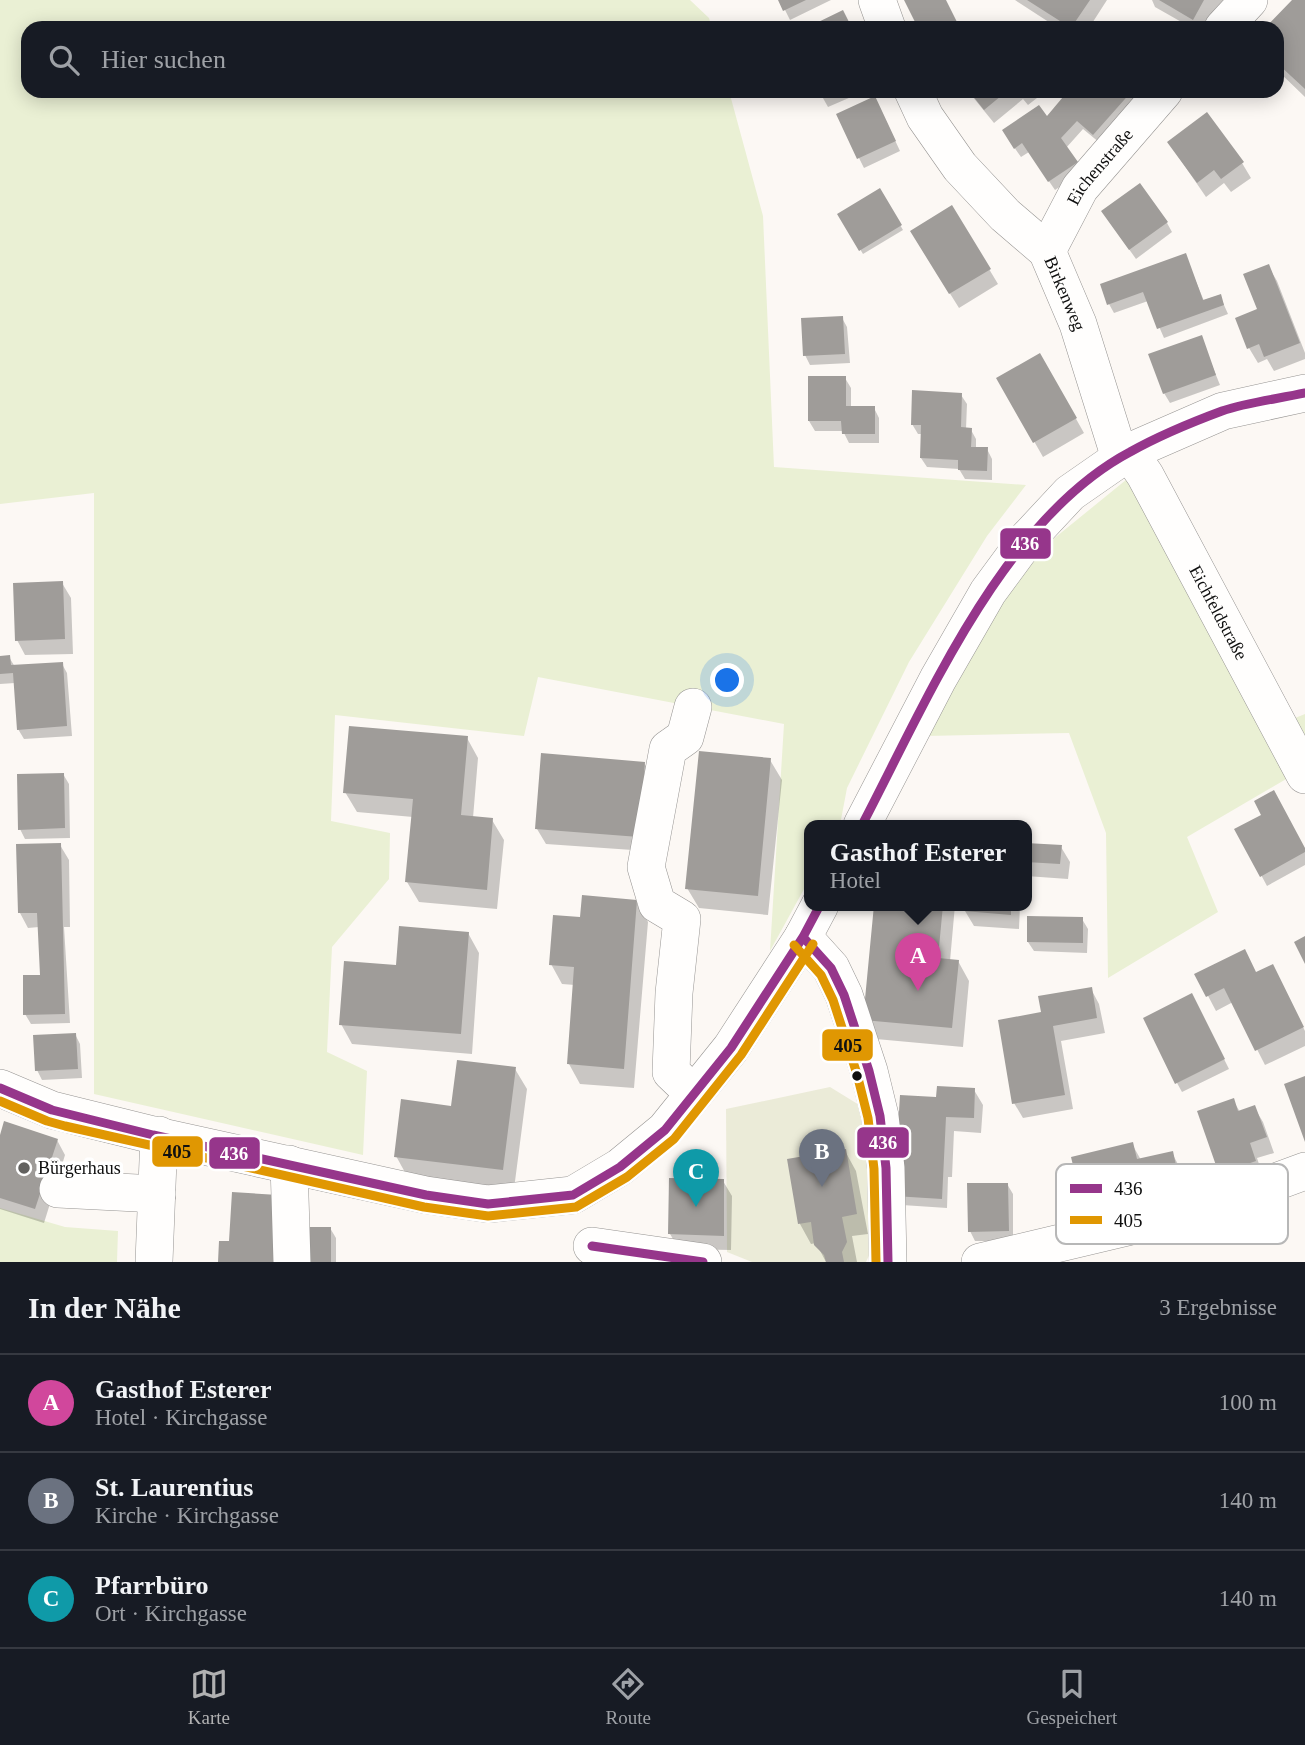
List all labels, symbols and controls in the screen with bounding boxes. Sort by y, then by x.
search box [21,21,1284,98]
icon: search [45,41,83,79]
text: Hier suchen [101,45,226,74]
street label: Eichenstraße [1063,124,1137,208]
street label: Birkenweg [1040,253,1089,333]
line badge: 436 [999,527,1052,560]
text: 436 [1011,533,1039,554]
street label: Eichfeldstraße [1185,562,1252,663]
your location [710,663,744,697]
popup [804,820,1032,911]
text: Gasthof Esterer [830,838,1006,867]
text: Hotel [830,868,881,893]
pin: A [895,933,941,991]
line badge: 405 [821,1028,874,1062]
text: 405 [834,1035,862,1056]
unlabelled marker [850,1069,864,1083]
line badge: 436 [856,1126,910,1159]
pin: B [799,1129,845,1187]
text: 436 [869,1132,897,1153]
line badge: 405 [151,1135,204,1168]
line badge: 436 [208,1136,261,1170]
text: 405 [163,1141,191,1162]
text: 436 [220,1143,248,1164]
pin: C [673,1149,719,1207]
place label: Bürgerhaus [38,1158,121,1178]
marker: Bürgerhaus [16,1160,32,1176]
legend [1056,1164,1288,1244]
text: 436 [1114,1178,1143,1199]
text: 405 [1114,1210,1143,1231]
text: In der Nähe [28,1291,181,1324]
text: 3 Ergebnisse [1159,1295,1277,1320]
text: Gasthof Esterer [95,1375,271,1404]
text: A [43,1390,59,1415]
text: 100 m [1219,1390,1277,1415]
text: Hotel · Kirchgasse [95,1405,267,1430]
text: St. Laurentius [95,1473,253,1502]
text: B [43,1488,59,1513]
text: 140 m [1219,1488,1277,1513]
text: Kirche · Kirchgasse [95,1503,279,1528]
text: Pfarrbüro [95,1571,209,1600]
text: C [43,1586,59,1611]
text: 140 m [1219,1586,1277,1611]
text: Ort · Kirchgasse [95,1601,247,1626]
tab: Karte [188,1665,230,1729]
tab: Route [606,1665,651,1729]
tab: Gespeichert [1026,1665,1117,1729]

